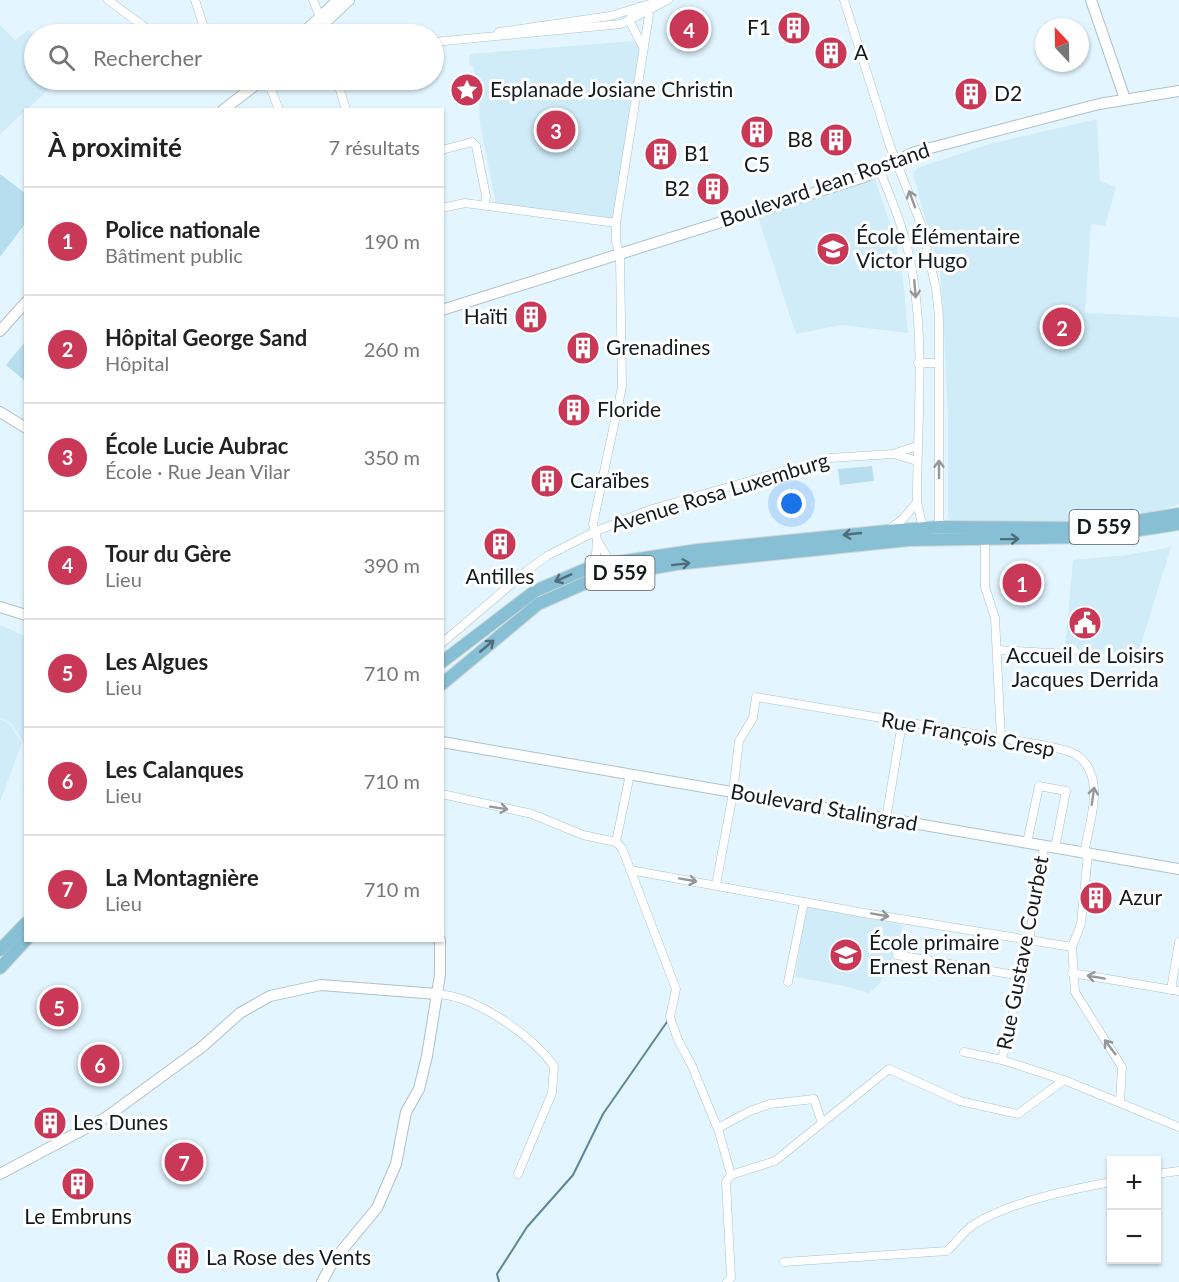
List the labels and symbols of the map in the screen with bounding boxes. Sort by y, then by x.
pin: 4 [670,6,708,51]
building icon: F1 [776,10,812,46]
place label: F1 [747,14,771,39]
north arrow [1035,18,1089,72]
building icon: A [813,35,849,71]
place label: A [854,39,869,64]
place icon: Esplanade Josiane Christin [449,72,485,108]
place label: Esplanade Josiane Christin [490,76,733,101]
building icon: D2 [953,76,989,112]
place label: D2 [994,80,1022,105]
pin: 3 [536,108,576,152]
building icon: C5 [739,114,775,150]
building icon: B8 [818,122,854,158]
place label: B8 [787,126,813,151]
building icon: B1 [643,136,679,172]
street label: Boulevard Jean Rostand [717,136,932,231]
place label: B1 [684,140,710,165]
place label: C5 [744,151,770,176]
building icon: B2 [695,171,731,207]
place label: B2 [664,175,690,200]
one-way arrow [906,191,917,209]
place label: École Élémentaire Victor Hugo [856,223,1020,272]
school or university icon: École Élémentaire Victor Hugo [815,231,851,267]
one-way arrow [910,279,921,299]
building icon: Haïti [513,299,549,335]
place label: Haïti [464,303,508,328]
pin: 2 [1042,304,1082,350]
building icon: Grenadines [565,330,601,366]
place label: Grenadines [606,334,710,359]
building icon: Floride [556,392,592,428]
place label: Floride [597,396,661,421]
street label: Avenue Rosa Luxemburg [608,447,831,537]
one-way arrow [933,459,945,479]
building icon: Caraïbes [529,463,565,499]
place label: Caraïbes [570,467,649,492]
your location [777,489,806,518]
road number: D 559 [1070,510,1138,544]
building icon: Antilles [482,526,518,562]
one-way arrow [842,529,862,540]
one-way arrow [999,533,1019,545]
road number: D 559 [586,556,654,590]
one-way arrow [671,558,690,569]
pin: 1 [1002,560,1042,606]
place label: Antilles [466,563,534,588]
one-way arrow [555,572,573,584]
public building icon: Accueil de Loisirs Jacques Derrida [1067,605,1103,641]
one-way arrow [479,639,494,653]
place label: Accueil de Loisirs Jacques Derrida [1006,642,1164,691]
street label: Rue François Cresp [879,706,1057,761]
street label: Boulevard Stalingrad [729,778,920,835]
one-way arrow [1088,786,1099,806]
one-way arrow [489,802,509,813]
street label: Rue Gustave Courbet [990,853,1053,1052]
one-way arrow [678,875,697,886]
building icon: Azur [1078,880,1114,916]
place label: Azur [1119,884,1162,909]
one-way arrow [869,910,889,921]
place label: École primaire Ernest Renan [869,929,999,978]
school or university icon: École primaire Ernest Renan [828,937,864,973]
one-way arrow [1087,972,1107,983]
pin: 5 [40,984,78,1030]
one-way arrow [1103,1040,1116,1056]
pin: 6 [80,1042,120,1086]
building icon: Les Dunes [32,1105,68,1141]
place label: Les Dunes [73,1109,168,1134]
pin: 7 [164,1140,204,1184]
building icon: Le Embruns [60,1166,96,1202]
place label: Le Embruns [24,1203,132,1228]
building icon: La Rose des Vents [165,1240,201,1276]
place label: La Rose des Vents [206,1244,371,1269]

